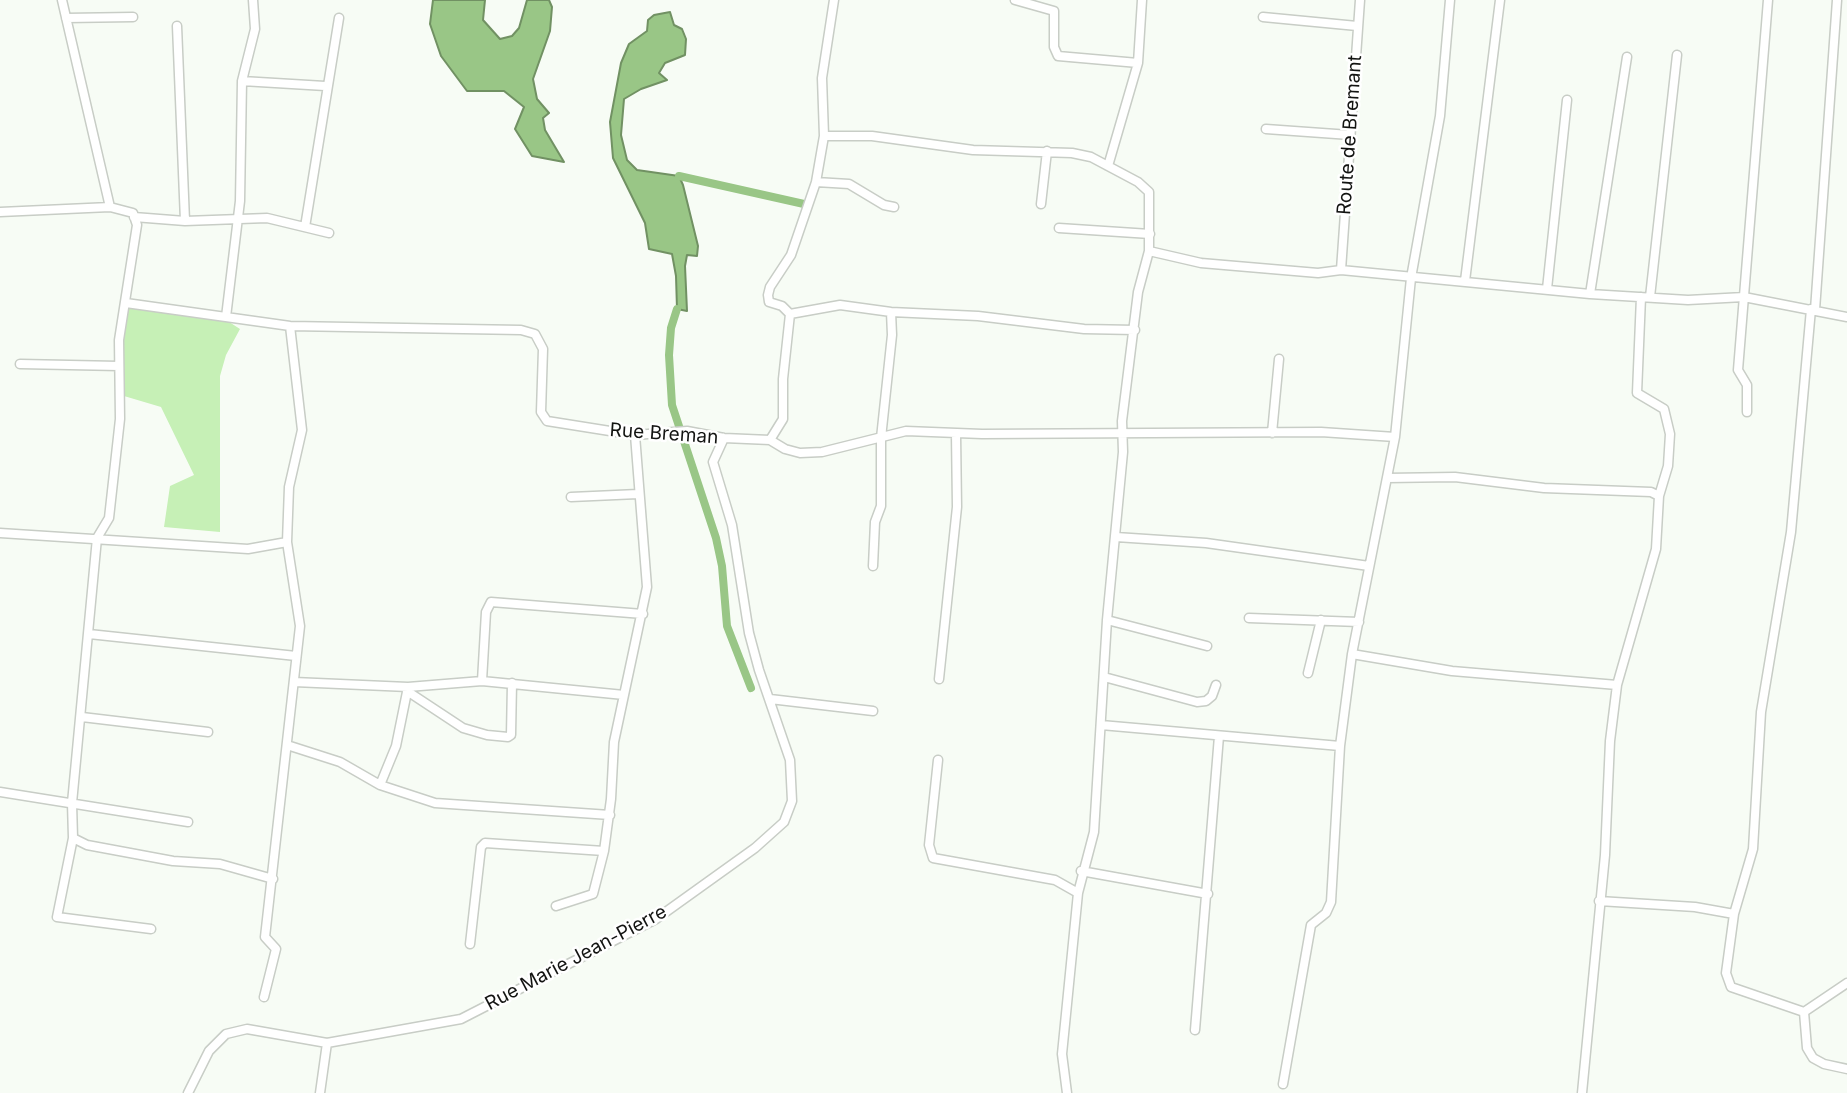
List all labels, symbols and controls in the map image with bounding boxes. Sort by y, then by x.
street label: Route de Bremant [1333,54,1367,216]
street label: Rue Breman [609,419,719,449]
street label: Rue Marie Jean-Pierre [481,900,671,1016]

